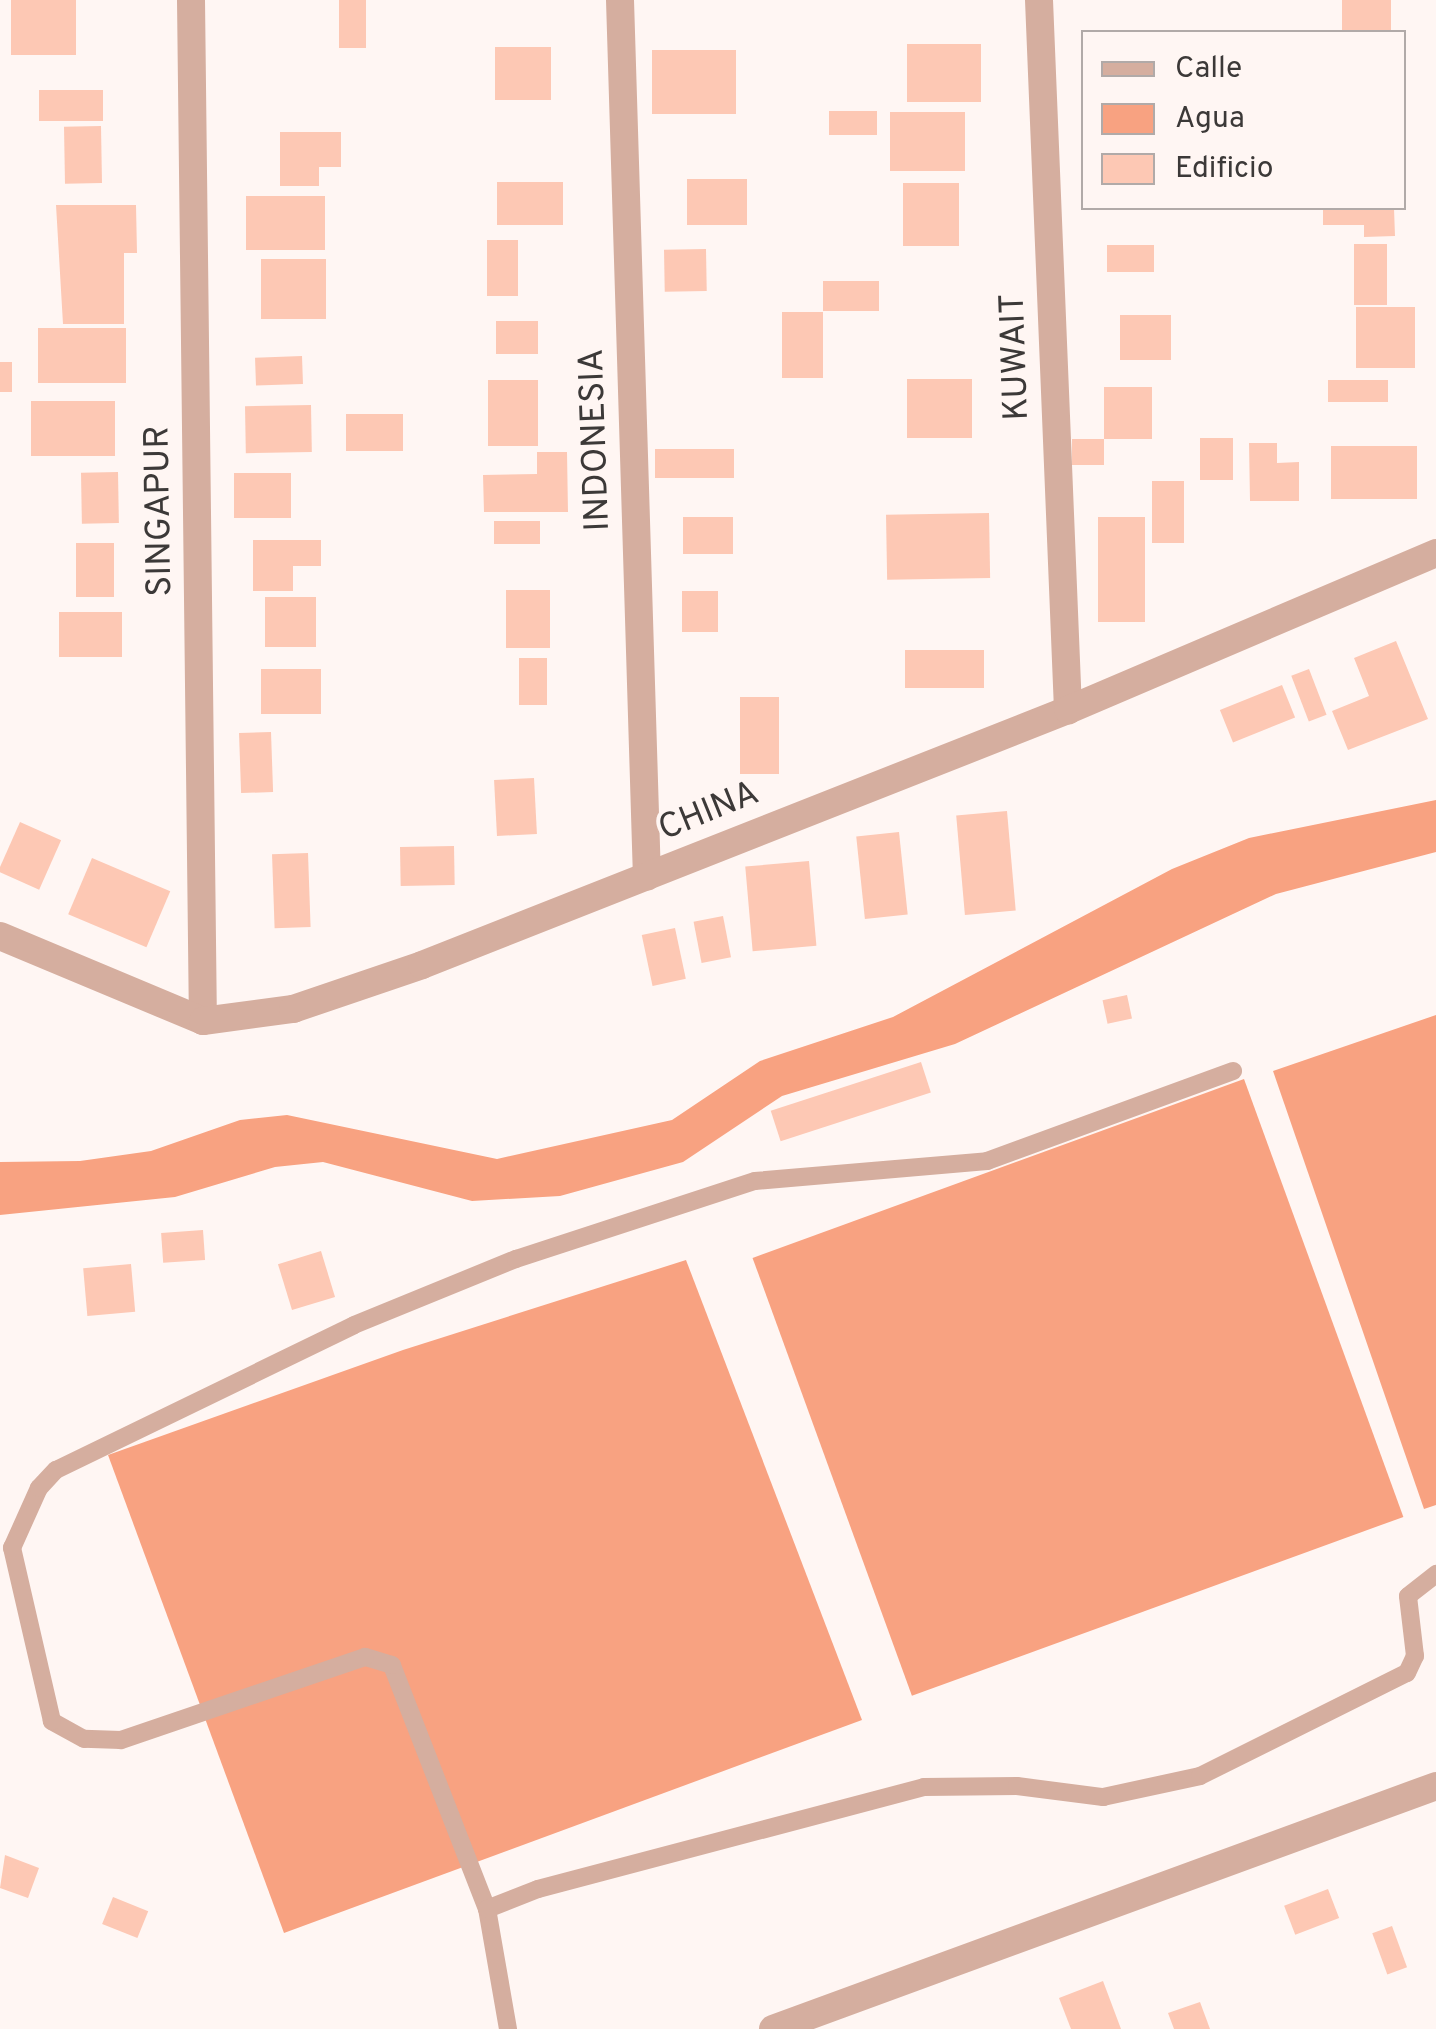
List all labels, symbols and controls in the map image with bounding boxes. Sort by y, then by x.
legend [1081,30,1406,210]
text: Calle [1175,51,1242,88]
text: Agua [1175,101,1245,138]
text: Edificio [1175,151,1273,188]
street label: KUWAIT [993,293,1039,421]
street label: INDONESIA [572,348,620,532]
street label: SINGAPUR [138,425,182,597]
street label: CHINA [653,773,765,851]

